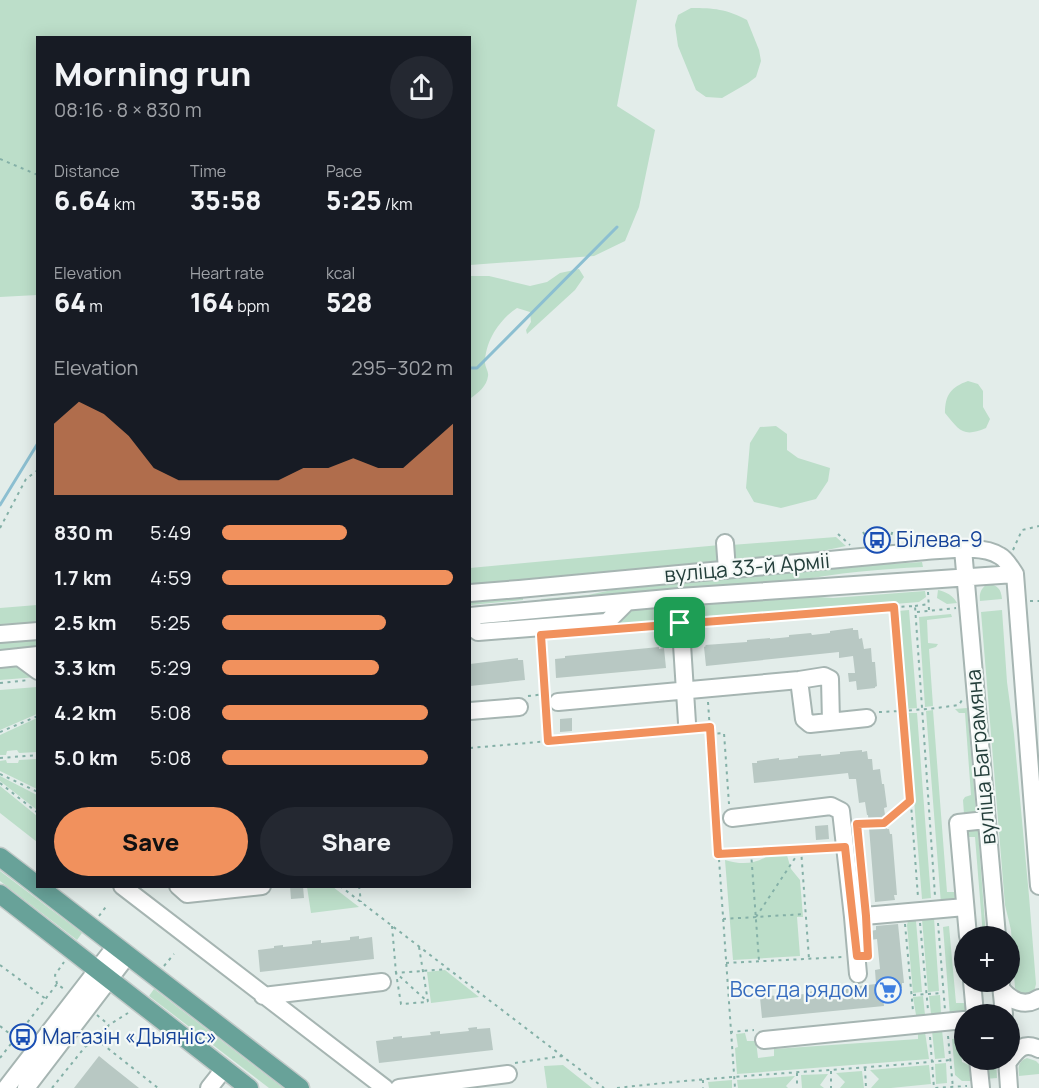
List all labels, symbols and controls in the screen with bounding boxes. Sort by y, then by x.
text: Morning run [54,51,251,96]
button: share [390,56,453,119]
text: 08:16 · 8 × 830 m [54,96,202,123]
text: Distance [54,160,120,182]
text: Time [190,160,226,182]
text: Pace [326,160,362,182]
text: 6.64 [54,182,111,218]
text: 35:58 [190,182,261,218]
text: 5:25 [326,182,382,218]
text: km [111,193,135,215]
text: /km [382,193,413,215]
text: Elevation [54,262,122,284]
text: Heart rate [190,262,264,284]
text: kcal [326,262,355,284]
text: 64 [54,284,86,320]
text: 164 [190,284,234,320]
text: 528 [326,284,373,320]
text: m [86,295,103,317]
text: bpm [234,295,270,317]
text: Elevation [54,354,138,381]
text: 295–302 m [351,354,453,381]
text: 830 m [54,519,113,546]
text: 5:49 [150,519,192,546]
bus stop icon: Білева-9 [862,525,892,555]
place label: Білева-9 [896,525,983,553]
street label: вуліца 33-й Арміі [663,546,831,588]
text: 1.7 km [54,564,111,591]
text: 4:59 [150,564,192,591]
pin [654,597,705,648]
icon: arrive [663,606,696,639]
text: 2.5 km [54,609,116,636]
text: 5:25 [150,609,190,636]
text: 3.3 km [54,654,116,681]
text: 5:29 [150,654,191,681]
street label: вуліца Баграмяна [958,668,1002,846]
text: 4.2 km [54,699,117,726]
text: 5:08 [150,699,191,726]
text: 5.0 km [54,744,118,771]
text: 5:08 [150,744,191,771]
button: Save [54,807,248,876]
button: Share [260,807,453,876]
map controls [954,926,1020,1070]
button: + [954,926,1020,992]
place label: Всегда рядом [730,975,868,1003]
supermarket icon: Всегда рядом [873,975,903,1005]
button: − [954,1004,1020,1070]
bus stop icon: Магазін «Дыяніс» [8,1022,38,1052]
place label: Магазін «Дыяніс» [42,1022,217,1050]

